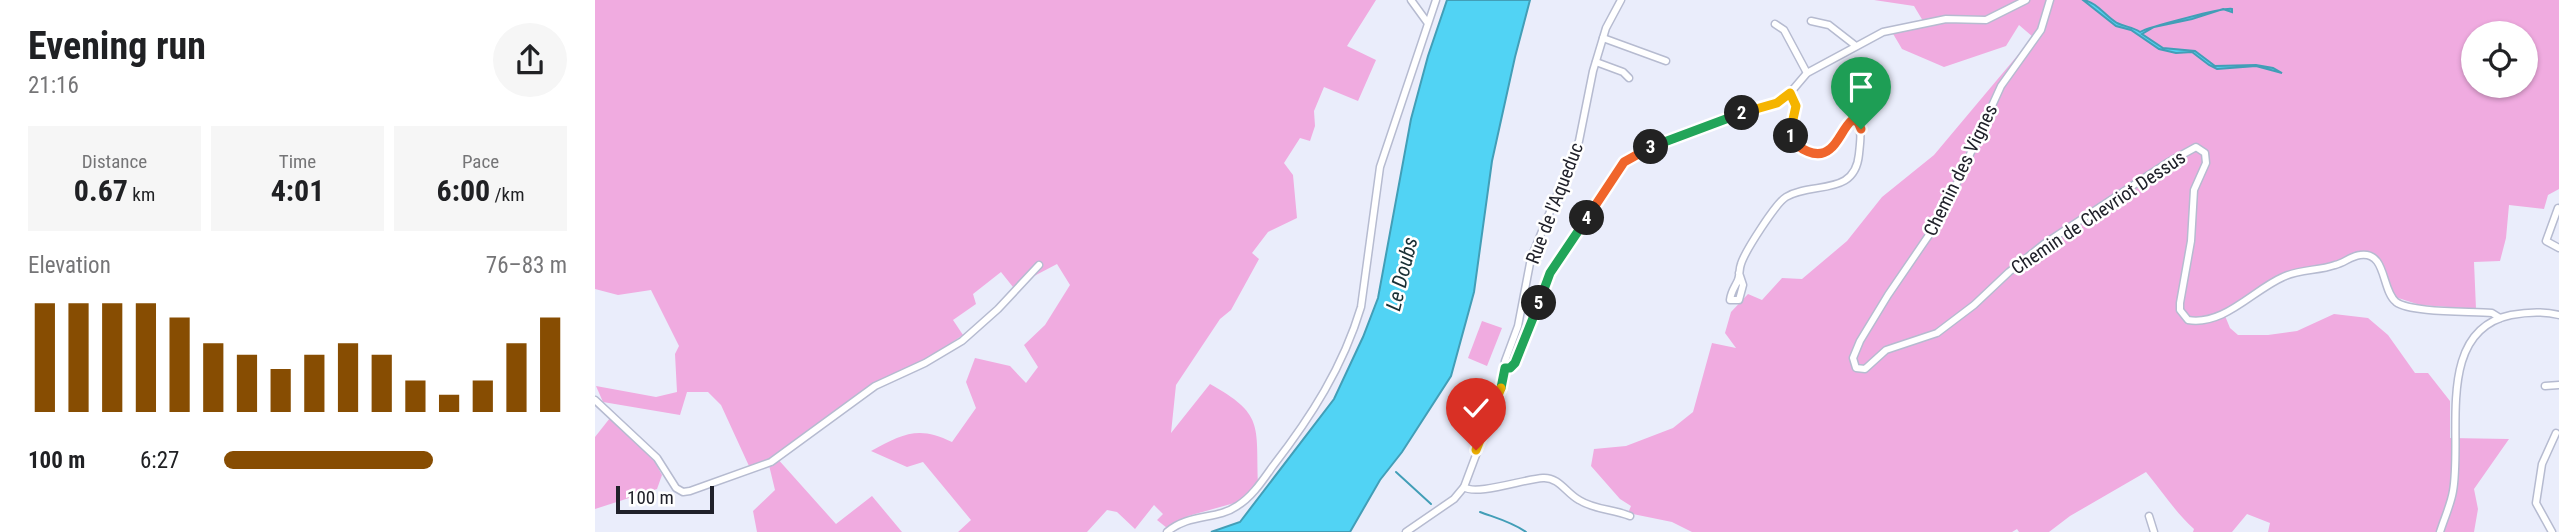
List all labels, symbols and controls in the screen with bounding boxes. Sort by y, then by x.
map controls [2461,21,2538,98]
button: locate [2461,21,2538,98]
button: share [493,23,567,97]
text: Evening run [28,24,206,68]
pin [1831,57,1891,129]
icon: arrive [1842,68,1880,106]
text: 21:16 [28,72,79,99]
pin: 2 [1725,96,1759,130]
text: 2 [1737,101,1746,124]
street label: Chemin des Vignes [1919,101,2002,240]
pin: 1 [1773,118,1809,154]
text: 1 [1786,124,1795,147]
pin: 3 [1633,130,1669,164]
text: 3 [1646,135,1655,158]
street label: Rue de l'Aqueduc [1521,139,1588,267]
street label: Chemin de Chevriot Dessus [2007,145,2190,279]
text: Distance [82,150,147,173]
text: Time [279,150,316,173]
text: Pace [462,150,499,173]
text: 0.67 [74,173,128,208]
text: 4:01 [271,173,324,208]
text: 6:00 [437,173,490,208]
text: km [128,183,155,206]
text: /km [490,183,524,206]
pin: 4 [1569,200,1605,235]
text: 4 [1582,206,1591,229]
water label: Le Doubs [1381,235,1423,313]
text: Elevation [28,252,111,279]
text: 76–83 m [486,252,567,279]
pin: 5 [1521,286,1557,320]
text: 5 [1534,291,1543,314]
pin [1446,378,1506,450]
icon: check [1457,389,1495,427]
text: 100 m [28,447,85,474]
text: 6:27 [140,447,179,474]
scale bar [616,483,714,515]
text: 100 m [627,486,674,509]

